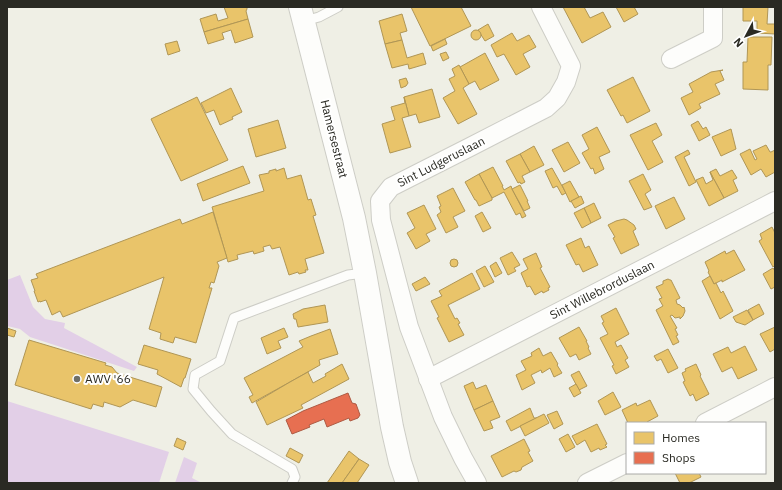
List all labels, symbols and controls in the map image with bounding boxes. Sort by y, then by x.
north arrow [726,16,766,56]
text: N [731,35,746,50]
street label: Hamersestraat [318,98,351,180]
street label: Sint Ludgeruslaan [394,133,487,190]
street label: Sint Willebrorduslaan [547,257,657,322]
place label: AWV '66 [85,371,131,386]
marker: AWV '66 [72,374,82,384]
legend [626,422,766,474]
text: Homes [662,430,700,445]
text: Shops [662,450,695,465]

